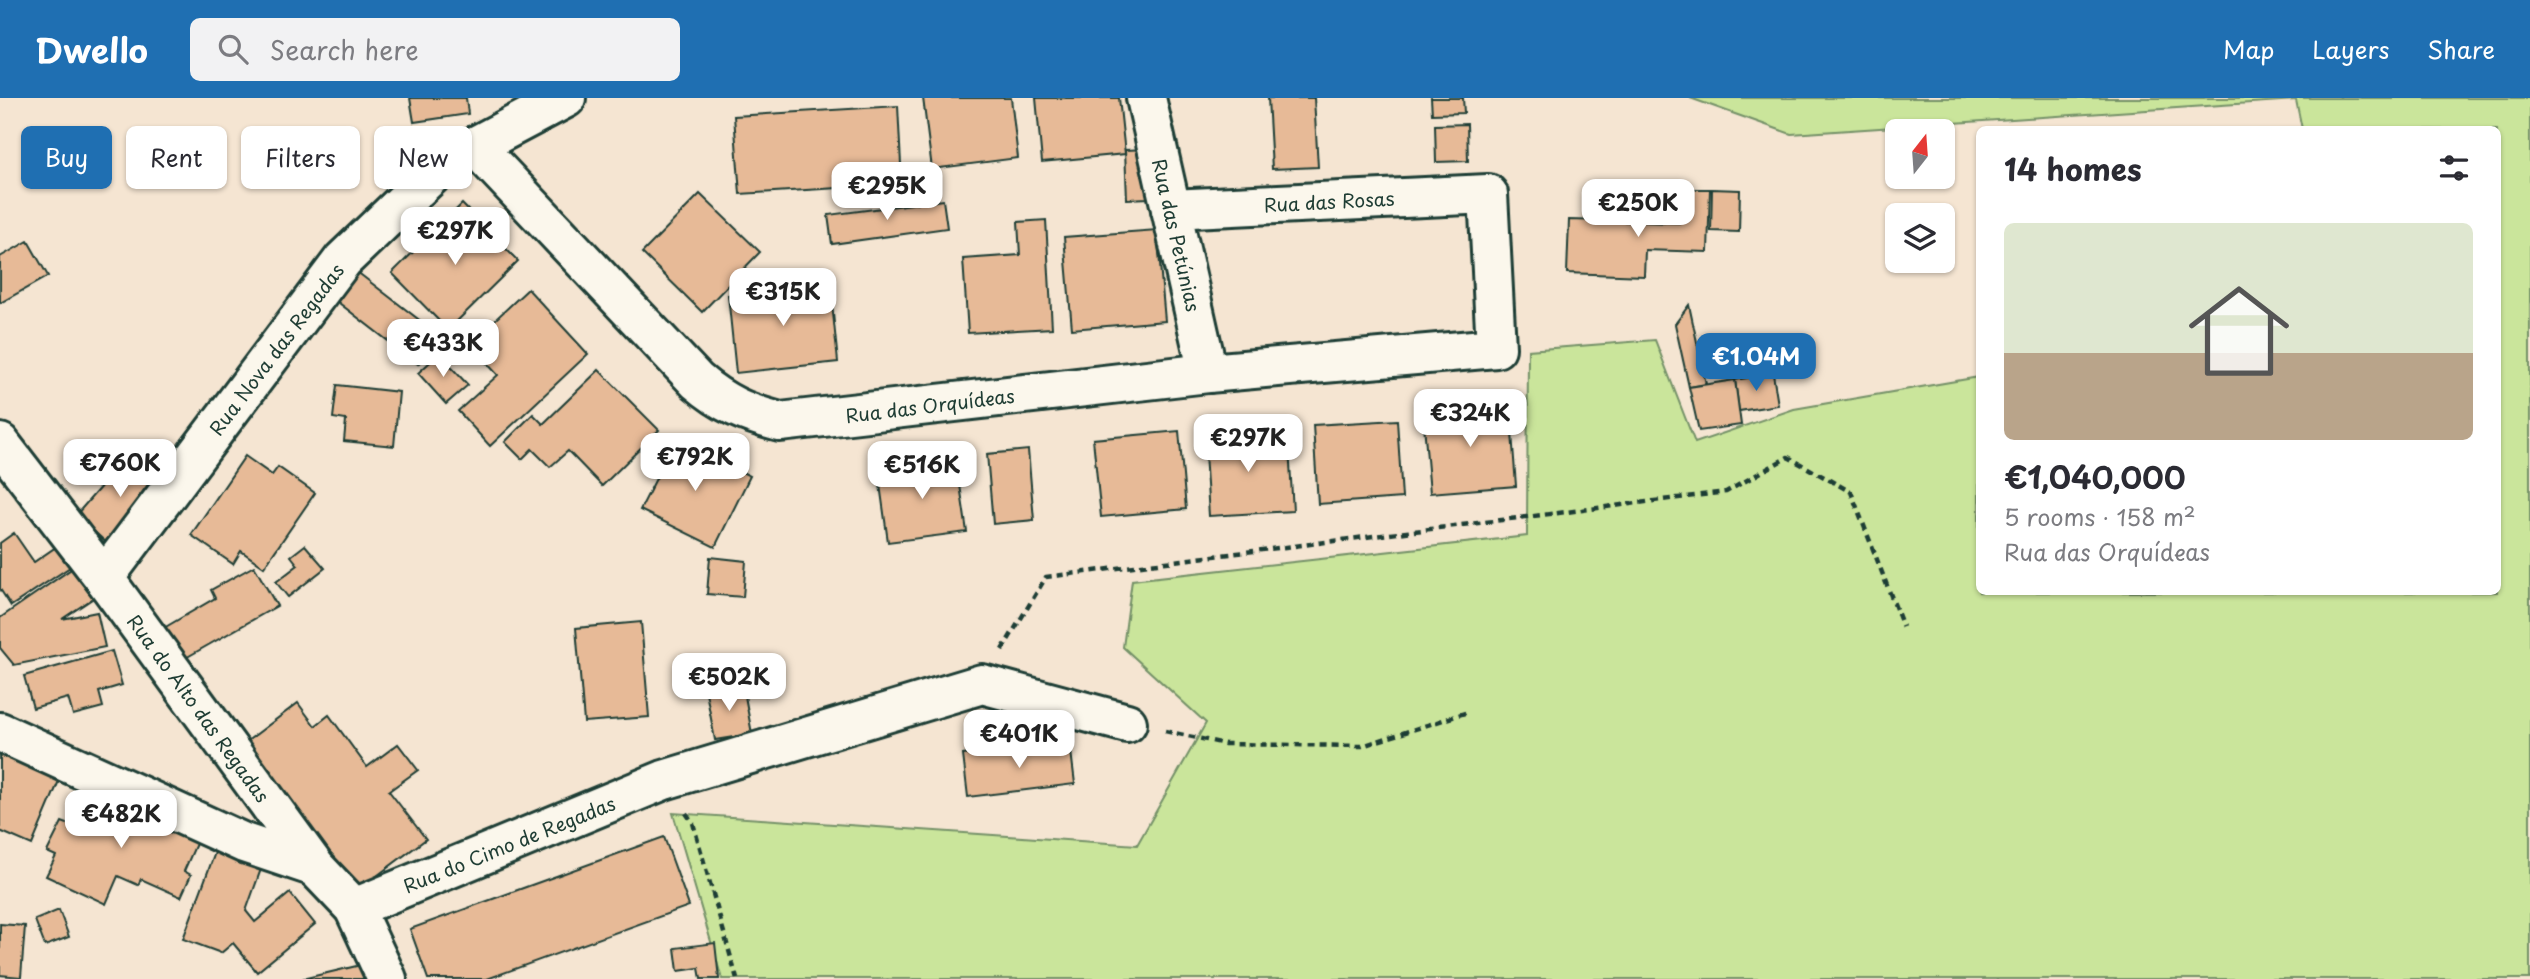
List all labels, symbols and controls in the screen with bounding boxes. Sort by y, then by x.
search box [190,18,680,81]
text: Dwello [35,24,148,74]
icon: search [214,30,252,68]
text: Search here [270,30,419,69]
text: Map [2223,31,2274,67]
text: Layers [2312,31,2389,67]
text: Share [2427,31,2495,67]
north arrow [1885,119,1955,189]
map controls [1885,119,1955,273]
chip: Buy [21,126,112,189]
chip: Rent [126,126,227,189]
chip: Filters [241,126,360,189]
chip: New [374,126,472,189]
text: 14 homes [2004,146,2142,191]
icon: filters [2435,149,2473,187]
street label: Rua das Petúnias [1146,156,1208,314]
pin: €295K [838,162,936,222]
text: €295K [848,167,926,202]
pin: €250K [1589,180,1687,239]
street label: Rua das Rosas [1263,184,1395,218]
text: €250K [1598,184,1678,219]
button: layers [1885,203,1955,273]
pin: €297K [406,208,504,267]
text: €297K [417,212,493,247]
street label: Rua Nova das Regadas [202,257,350,441]
pin: €315K [734,268,832,328]
icon: home [2176,268,2302,394]
text: €315K [745,273,821,308]
pin: €433K [394,320,492,379]
text: €433K [403,324,483,359]
pin: €1.04M [1699,334,1813,393]
text: €1.04M [1712,338,1800,373]
street label: Rua das Orquídeas [844,381,1016,429]
pin: €324K [1421,390,1519,449]
text: €324K [1430,394,1510,429]
pin: €297K [1199,414,1297,474]
text: €297K [1210,419,1286,454]
pin: €792K [646,434,744,493]
text: €792K [657,438,733,473]
pin: €760K [71,440,169,499]
pin: €516K [873,442,971,501]
text: €760K [79,444,161,479]
text: €516K [884,446,960,481]
text: €1,040,000 [2004,454,2186,499]
text: 5 rooms · 158 m² [2004,499,2196,534]
text: Rua das Orquídeas [2004,534,2210,569]
street label: Rua do Alto das Regadas [121,608,277,808]
pin: €502K [680,654,778,713]
text: €502K [688,658,770,693]
pin: €401K [970,710,1068,770]
text: €401K [980,715,1058,750]
street label: Rua do Cimo de Regadas [399,789,619,899]
pin: €482K [72,790,170,850]
text: €482K [81,795,161,830]

